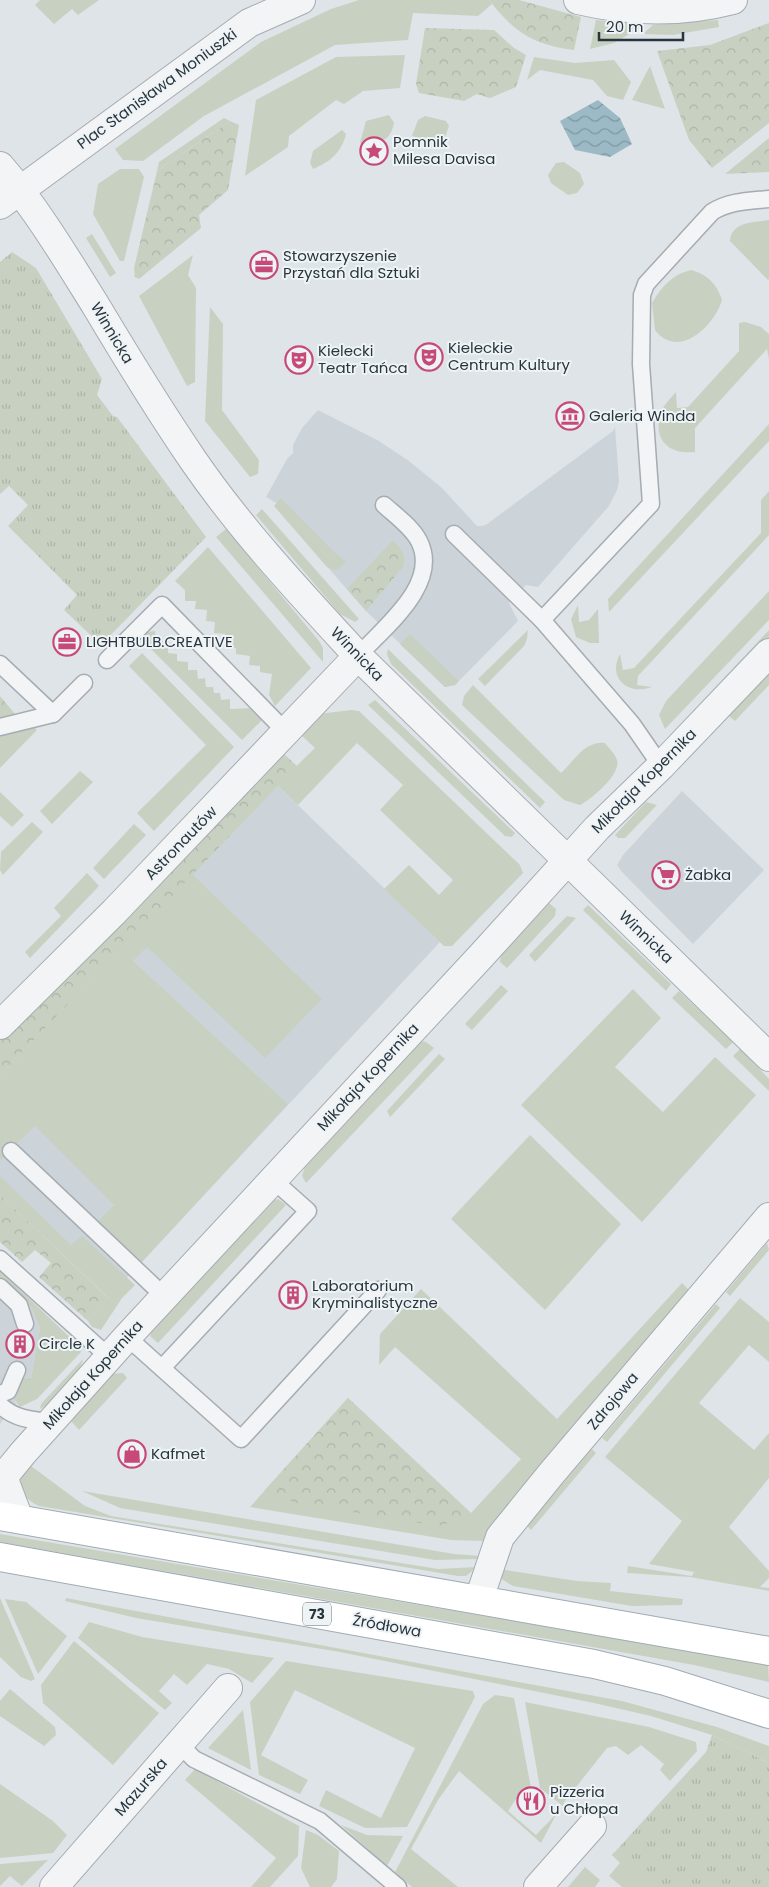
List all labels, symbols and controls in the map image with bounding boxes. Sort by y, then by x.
scale bar [599,10,683,42]
text: 20 m [606,16,644,37]
street label: Plac Stanisława Moniuszki [72,23,241,154]
place label: Pomnik Milesa Davisa [393,131,495,169]
place icon: Pomnik Milesa Davisa [359,136,389,166]
place label: Stowarzyszenie Przystań dla Sztuki [283,245,420,283]
office icon: Stowarzyszenie Przystań dla Sztuki [249,250,279,280]
street label: Winnicka [86,298,139,367]
place label: Kieleckie Centrum Kultury [448,337,571,375]
place label: Kielecki Teatr Tańca [318,340,408,378]
theatre icon: Kieleckie Centrum Kultury [414,342,444,372]
theatre icon: Kielecki Teatr Tańca [284,345,314,375]
museum icon: Galeria Winda [555,401,585,431]
place label: Galeria Winda [589,405,695,426]
street label: Winnicka [326,622,389,685]
office icon: LIGHTBULB.CREATIVE [52,627,82,657]
place label: LIGHTBULB.CREATIVE [86,631,233,652]
street label: Mikołaja Kopernika [587,724,701,838]
street label: Astronautów [140,801,222,884]
supermarket icon: Żabka [651,860,681,890]
place label: Żabka [685,864,731,885]
street label: Winnicka [615,905,678,968]
street label: Mikołaja Kopernika [312,1018,423,1135]
place label: Laboratorium Kryminalistyczne [312,1275,438,1313]
building icon: Laboratorium Kryminalistyczne [278,1280,308,1310]
street label: Mikołaja Kopernika [38,1315,147,1434]
building icon: Circle K [5,1329,35,1359]
place label: Circle K [39,1333,95,1354]
street label: Zdrojowa [582,1367,643,1434]
shop icon: Kafmet [117,1439,147,1469]
place label: Kafmet [151,1443,205,1464]
road number: 73 [303,1602,331,1626]
street label: Źródłowa [351,1609,423,1642]
street label: Mazurska [109,1753,172,1820]
place label: Pizzeria u Chłopa [550,1781,618,1819]
restaurant icon: Pizzeria u Chłopa [516,1786,546,1816]

